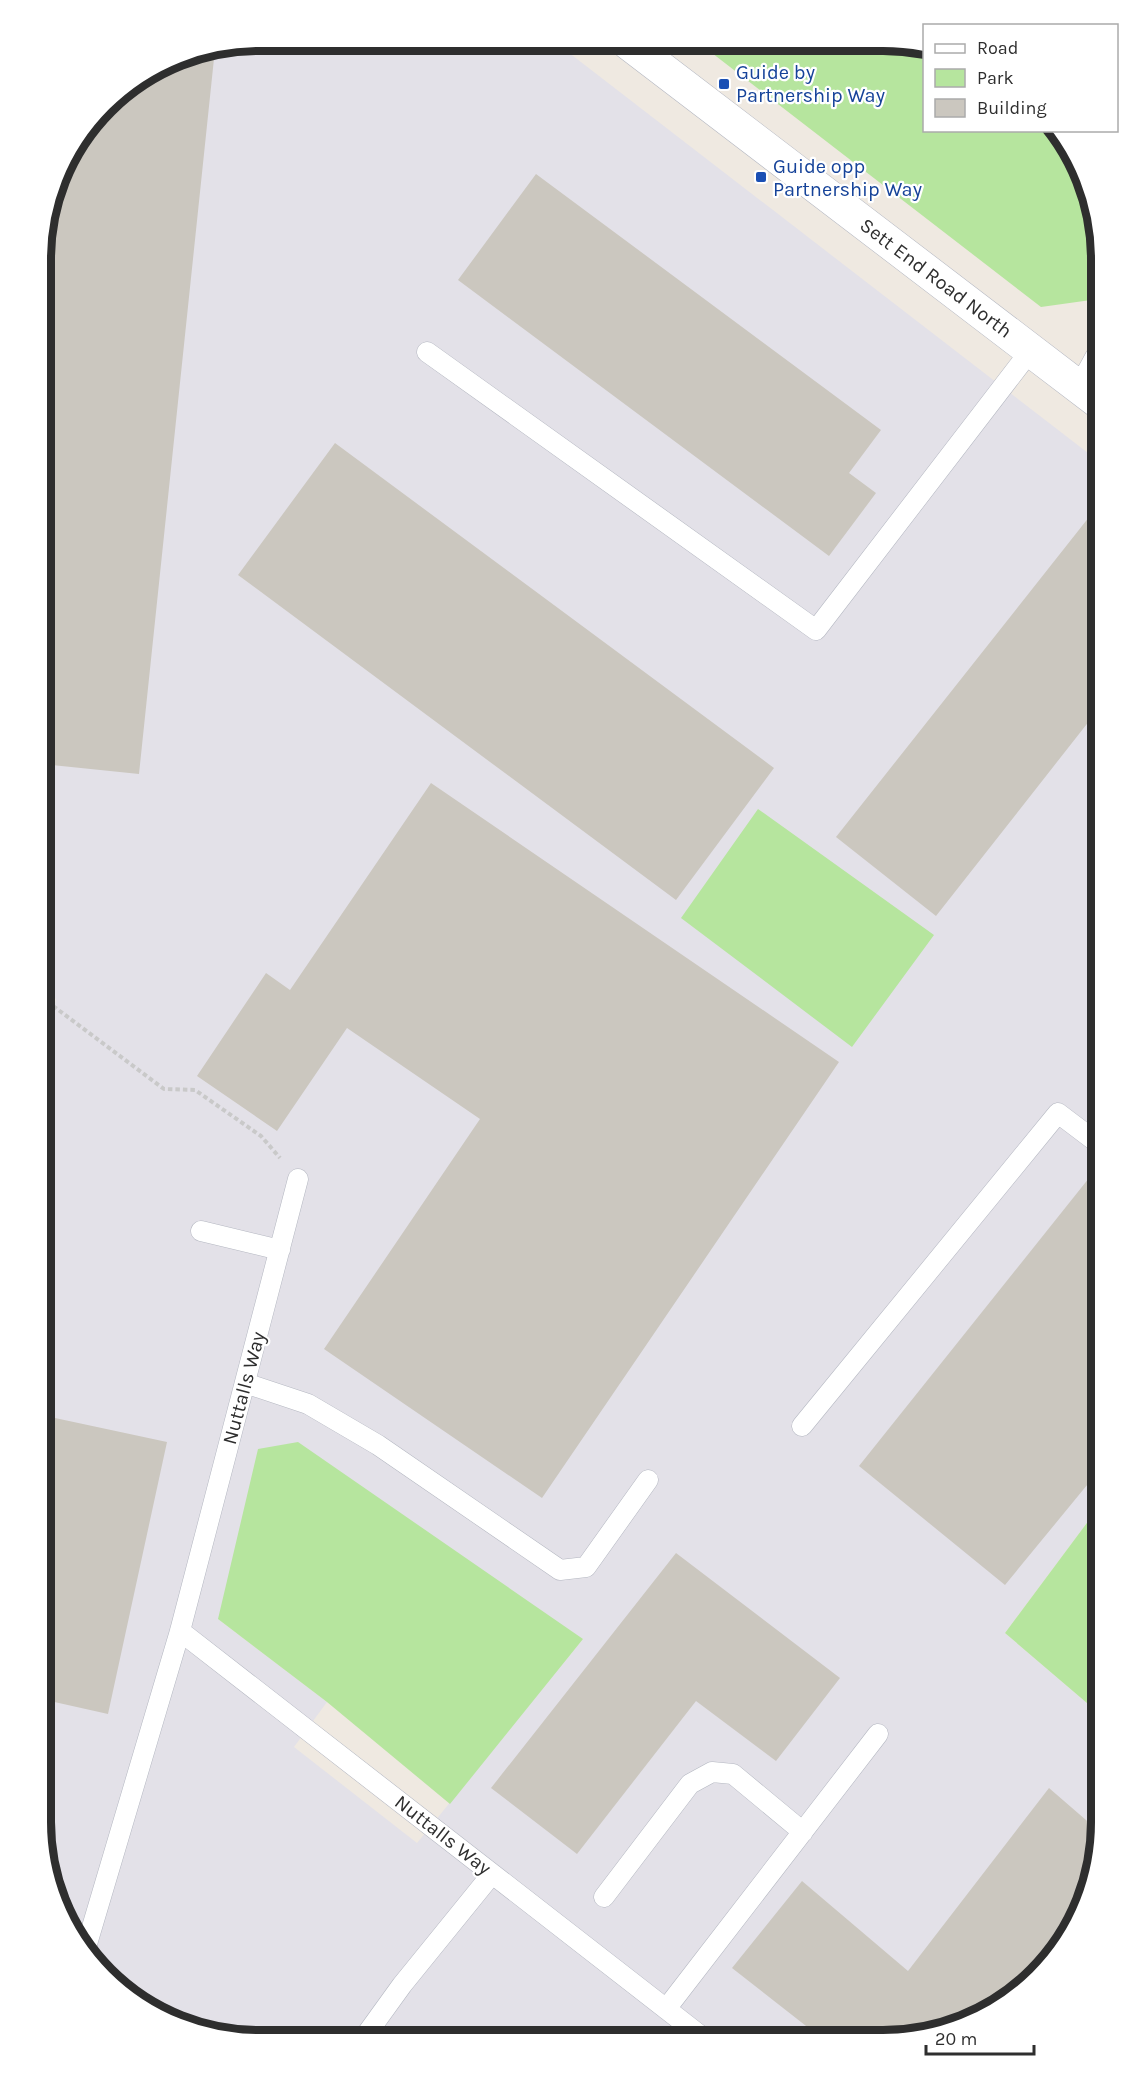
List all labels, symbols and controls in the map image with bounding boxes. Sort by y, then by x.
legend [923,24,1118,132]
text: Road [977,37,1018,59]
place label: Guide by Partnership Way [736,61,885,107]
text: Park [977,67,1014,89]
marker: Guide by Partnership Way [717,77,731,91]
text: Building [977,97,1047,119]
place label: Guide opp Partnership Way [773,155,922,201]
marker: Guide opp Partnership Way [754,170,768,184]
street label: Sett End Road North [855,213,1017,343]
street label: Nuttalls Way [218,1329,270,1447]
street label: Nuttalls Way [390,1790,496,1880]
scale bar [926,2018,1034,2056]
text: 20 m [935,2028,977,2050]

